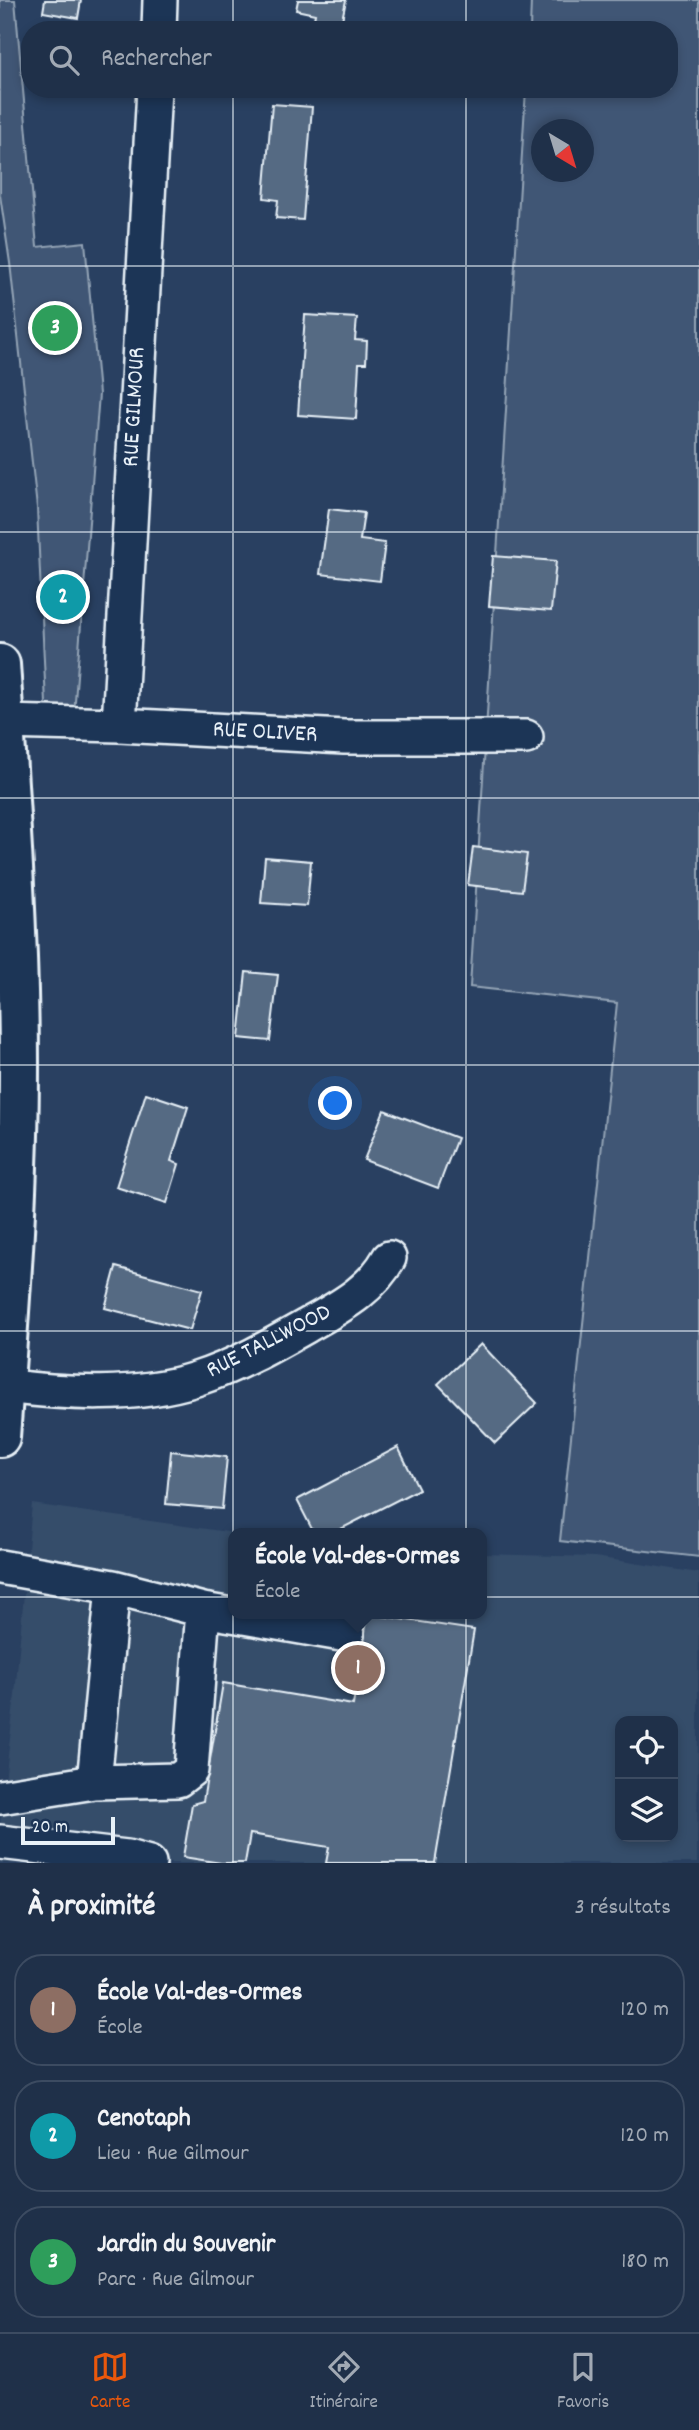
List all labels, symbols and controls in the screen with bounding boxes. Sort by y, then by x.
search box [21,21,678,98]
icon: search [45,41,83,79]
text: Rechercher [101,41,212,78]
north arrow [531,119,594,182]
pin: 3 [32,302,78,354]
street label: RUE GILMOUR [115,346,155,468]
pin: 2 [40,571,86,623]
street label: RUE OLIVER [212,713,318,753]
your location [318,1086,352,1120]
street label: RUE TALLWOOD [201,1296,337,1388]
popup [228,1528,487,1619]
text: École Val-des-Ormes [255,1539,460,1576]
text: École [255,1576,300,1609]
pin: 1 [335,1642,381,1694]
map controls [615,1716,678,1842]
button: locate [615,1716,678,1779]
button: layers [615,1779,678,1842]
scale bar [21,1814,116,1846]
text: 20 m [32,1815,68,1842]
text: À proximité [28,1887,155,1930]
text: 3 résultats [575,1892,671,1925]
text: École Val-des-Ormes [97,1975,302,2012]
text: 1 [50,1994,56,2027]
text: 120 m [620,1994,669,2027]
text: École [97,2012,143,2045]
text: Cenotaph [97,2101,191,2138]
text: 2 [48,2120,58,2153]
text: 120 m [620,2120,669,2153]
text: Lieu · Rue Gilmour [97,2138,249,2171]
text: Jardin du Souvenir [97,2227,276,2264]
text: 3 [48,2246,58,2279]
text: 180 m [621,2246,669,2279]
text: Parc · Rue Gilmour [97,2264,254,2297]
tab: Carte [90,2348,130,2417]
tab: Itinéraire [310,2348,378,2417]
tab: Favoris [557,2348,609,2417]

